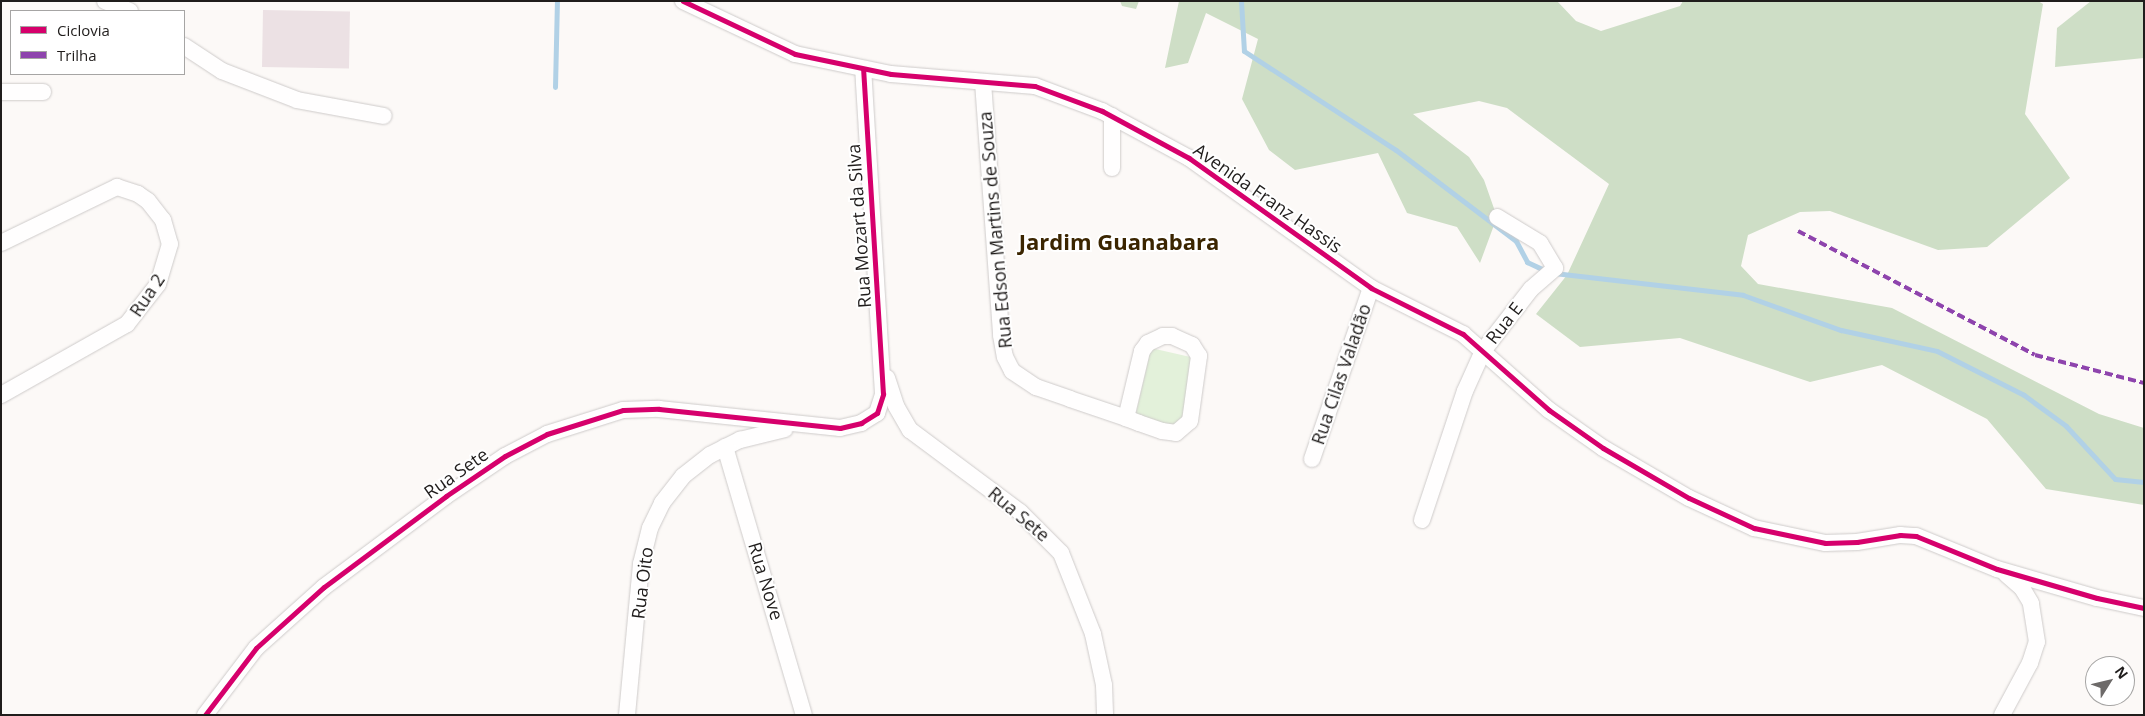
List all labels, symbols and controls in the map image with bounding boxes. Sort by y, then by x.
legend [10,10,185,75]
text: Ciclovia [57,20,110,40]
text: Trilha [57,45,97,65]
street label: Rua Edson Martins de Souza [974,111,1016,349]
street label: Avenida Franz Hassis [1190,139,1346,257]
street label: Rua Mozart da Silva [842,143,876,309]
district label: Jardim Guanabara [1019,229,1219,255]
street label: Rua 2 [125,269,169,321]
street label: Rua E [1481,298,1527,348]
street label: Rua Cilas Valadão [1307,301,1375,447]
street label: Rua Sete [420,443,492,503]
street label: Rua Sete [984,482,1054,546]
street label: Rua Nove [744,539,788,623]
street label: Rua Oito [627,546,657,620]
north arrow [2085,656,2135,706]
text: N [2111,662,2133,683]

